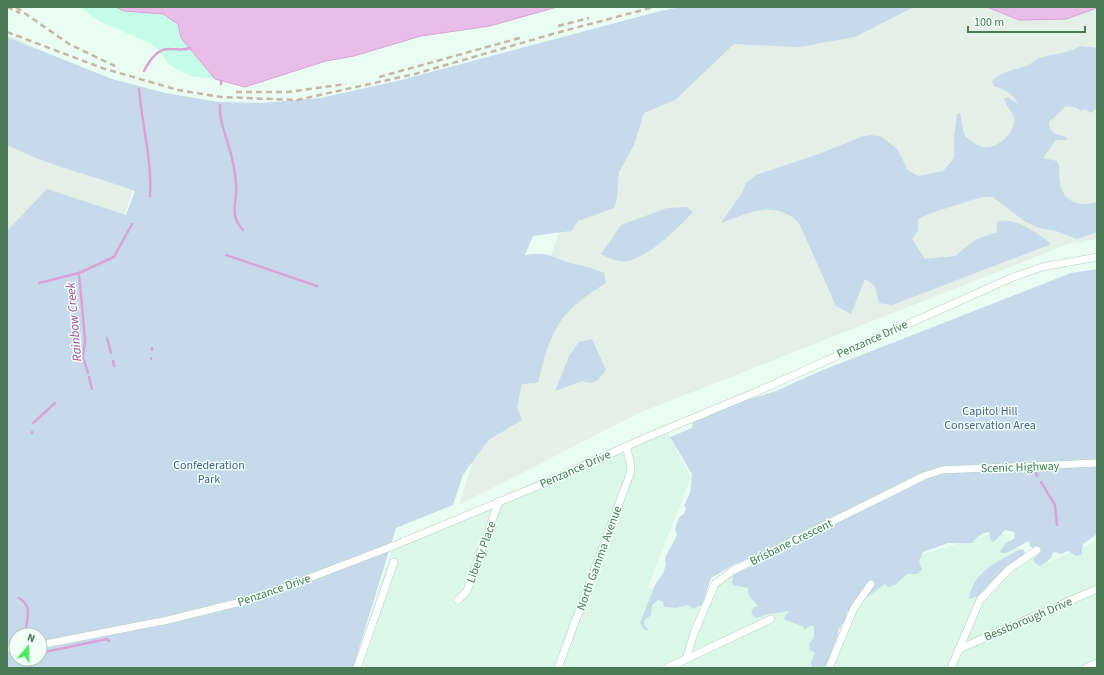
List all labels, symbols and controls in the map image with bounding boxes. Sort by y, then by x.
scale bar [968,8,1085,34]
text: 100 m [974,14,1004,31]
water label: Rainbow Creek [61,281,86,362]
street label: Penzance Drive [834,316,910,363]
park label: Capitol Hill Conservation Area [944,403,1036,434]
street label: Penzance Drive [537,446,613,493]
park label: Confederation Park [173,457,245,488]
street label: Scenic Highway [981,458,1060,477]
street label: North Gamma Avenue [573,503,626,613]
street label: Brisbane Crescent [747,515,836,570]
street label: Liberty Place [462,519,501,585]
street label: Penzance Drive [235,570,313,611]
street label: Bessborough Drive [981,593,1075,646]
north arrow [8,627,48,667]
text: N [25,630,37,646]

